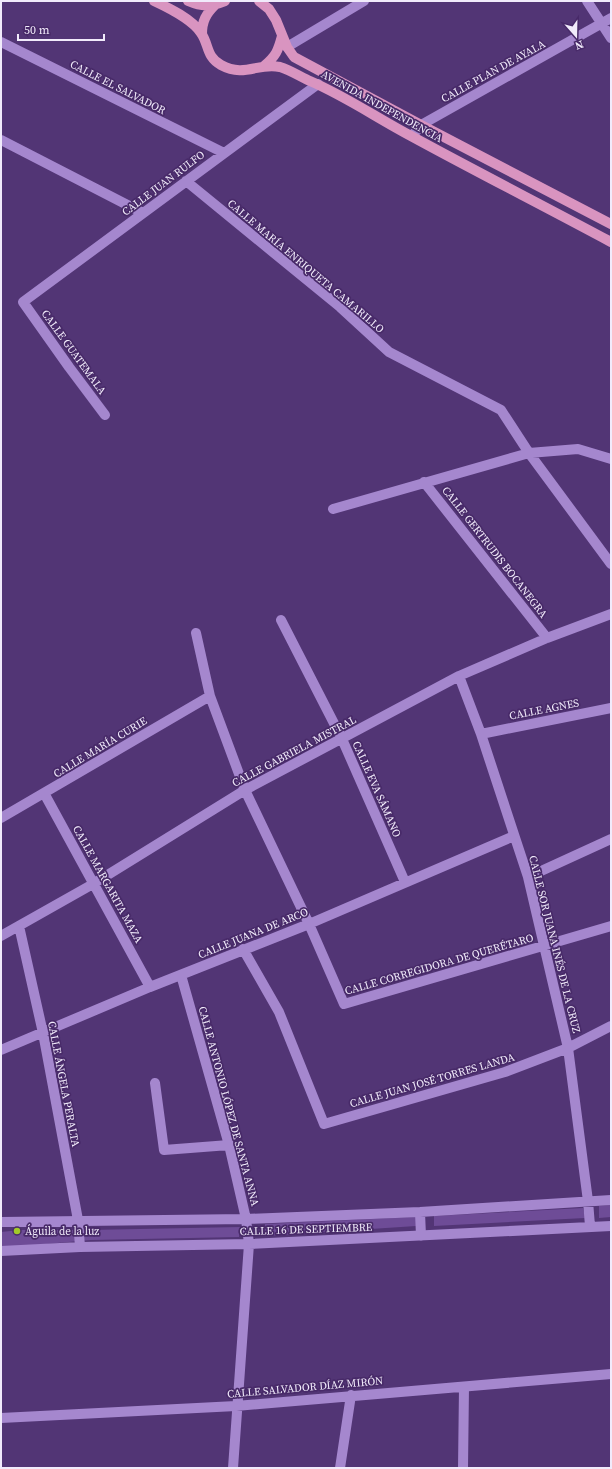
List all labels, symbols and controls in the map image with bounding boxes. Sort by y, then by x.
scale bar [18,16,104,42]
north arrow [556,16,596,56]
text: 50 m [24,22,50,38]
street label: CALLE PLAN DE AYALA [439,36,549,106]
text: N [573,37,586,53]
street label: CALLE EL SALVADOR [67,57,168,118]
street label: AVENIDA INDEPENDENCIA [318,67,446,146]
street label: CALLE JUAN RULFO [119,147,208,220]
street label: CALLE MARÍA ENRIQUETA CAMARILLO [224,196,387,337]
street label: CALLE GUATEMALA [38,307,110,398]
street label: CALLE GERTRUDIS BOCANEGRA [438,483,551,622]
street label: CALLE AGNES [508,695,581,724]
street label: CALLE GABRIELA MISTRAL [229,712,359,791]
street label: CALLE MARÍA CURIE [51,713,150,781]
street label: CALLE EVA SÁMANO [349,739,405,840]
street label: CALLE MARGARITA MAZA [69,823,147,946]
street label: CALLE SOR JUANA INÉS DE LA CRUZ [525,854,584,1034]
street label: CALLE JUANA DE ARCO [196,904,311,962]
street label: CALLE CORREGIDORA DE QUERÉTARO [343,930,535,999]
street label: CALLE ANTONIO LÓPEZ DE SANTA ANNA [195,1005,263,1208]
street label: CALLE ÁNGELA PERALTA [44,1020,83,1149]
street label: CALLE JUAN JOSÉ TORRES LANDA [348,1050,517,1111]
street label: CALLE 16 DE SEPTIEMBRE [239,1220,373,1239]
place label: Águila de la luz [25,1224,99,1239]
marker: Águila de la luz [12,1226,22,1236]
street label: CALLE SALVADOR DÍAZ MIRÓN [226,1373,384,1402]

